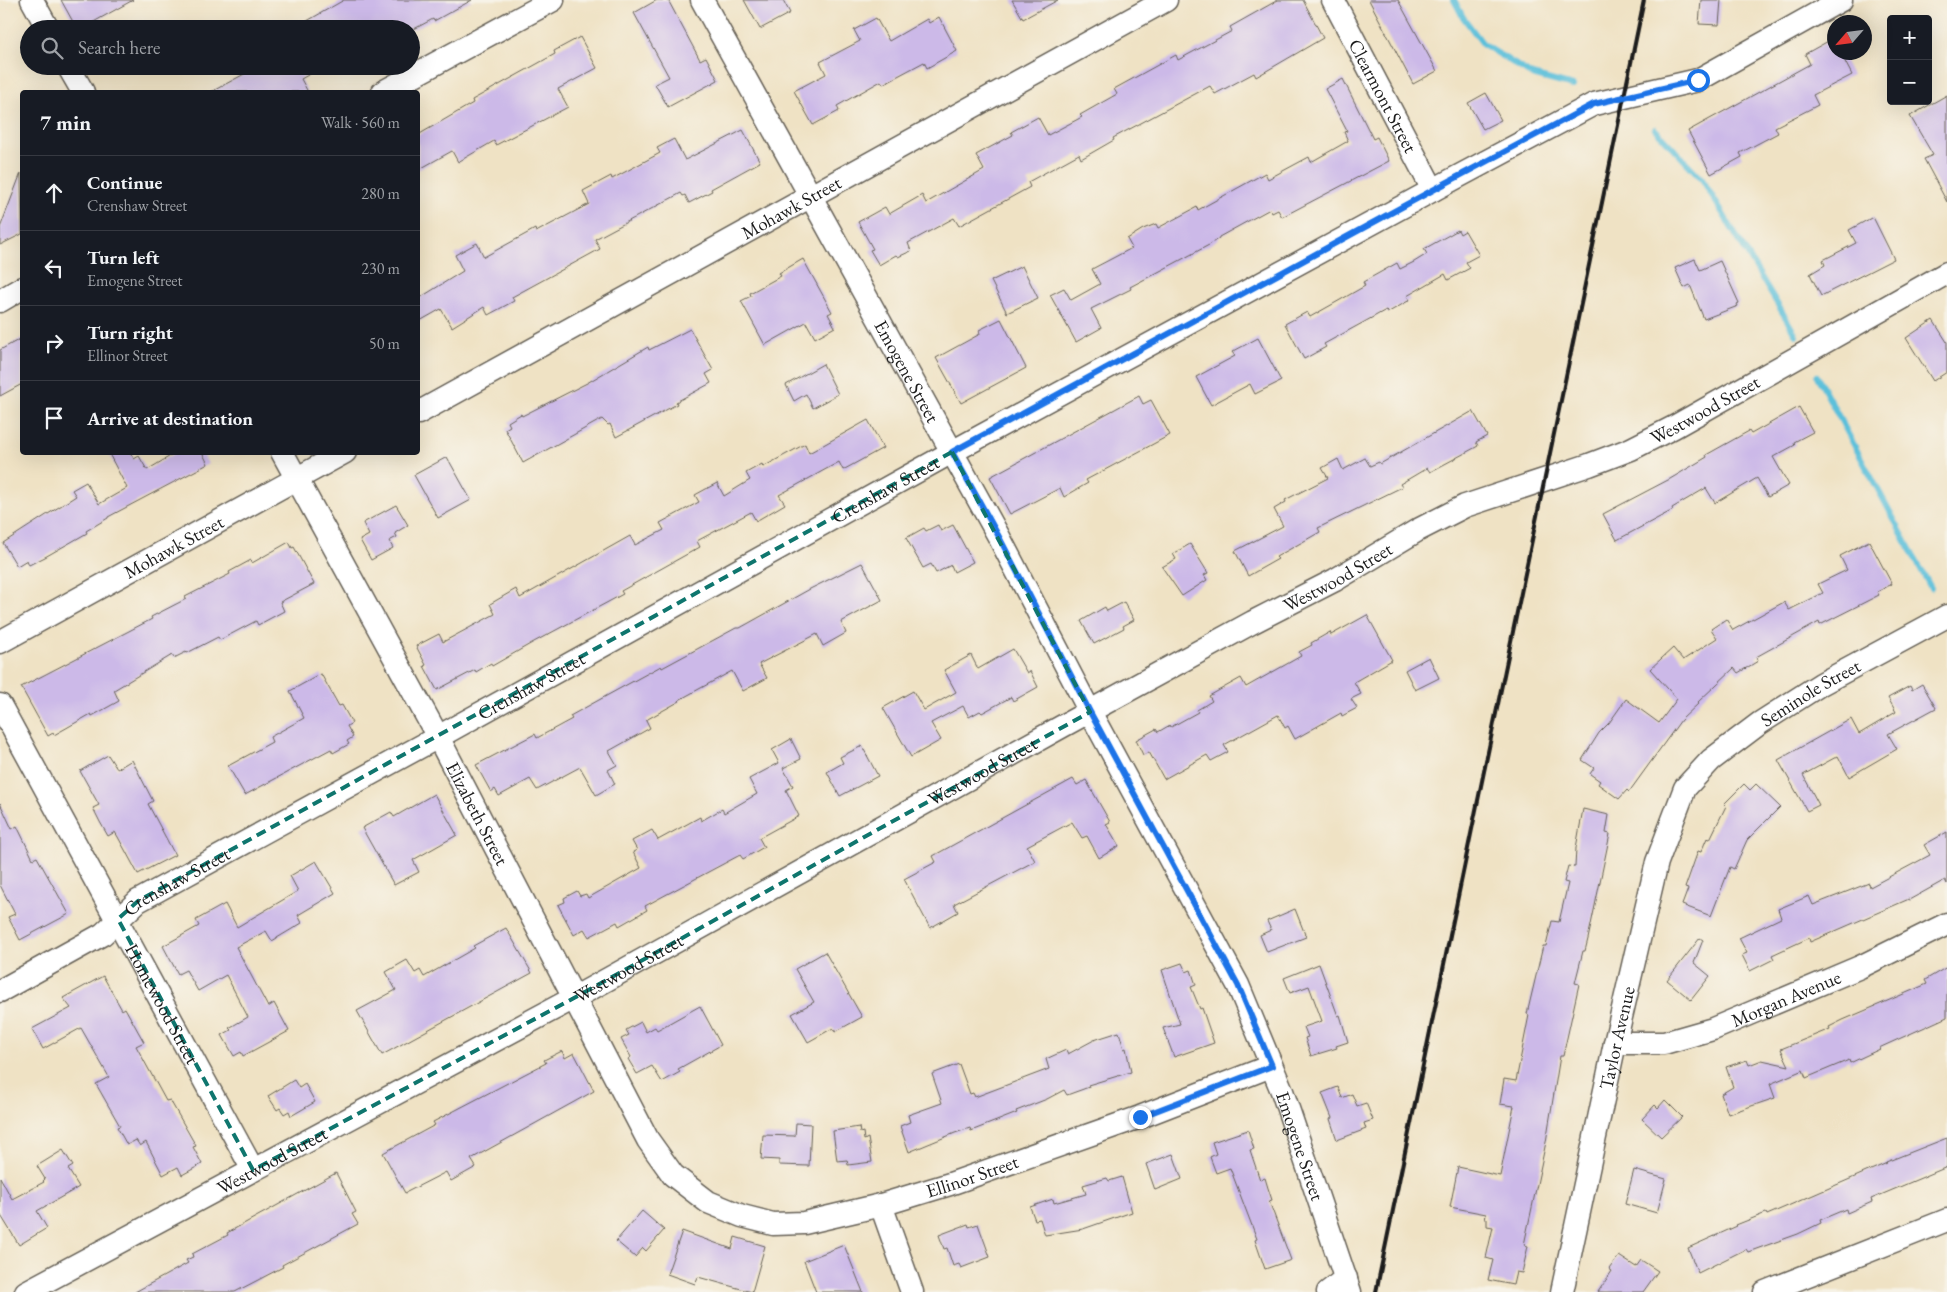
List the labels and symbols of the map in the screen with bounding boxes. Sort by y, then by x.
north arrow [1827,15,1872,60]
street label: Clearmont Street [1343,34,1424,157]
route start [1687,69,1710,92]
street label: Mohawk Street [737,169,845,245]
street label: Emogene Street [869,315,946,427]
street label: Westwood Street [1646,369,1764,450]
street label: Crenshaw Street [827,449,943,529]
street label: Mohawk Street [119,509,228,584]
street label: Westwood Street [1279,536,1397,617]
street label: Crenshaw Street [473,646,589,725]
street label: Seminole Street [1755,653,1865,732]
street label: Westwood Street [923,730,1041,811]
street label: Elizabeth Street [441,757,515,869]
street label: Crenshaw Street [118,841,234,921]
street label: Westwood Street [569,927,688,1008]
street label: Homewood Street [120,939,205,1068]
street label: Morgan Avenue [1727,964,1845,1033]
street label: Taylor Avenue [1593,984,1640,1092]
street label: Emogene Street [1270,1088,1331,1204]
route end [1129,1106,1152,1129]
street label: Westwood Street [212,1120,331,1200]
street label: Ellinor Street [923,1148,1022,1203]

